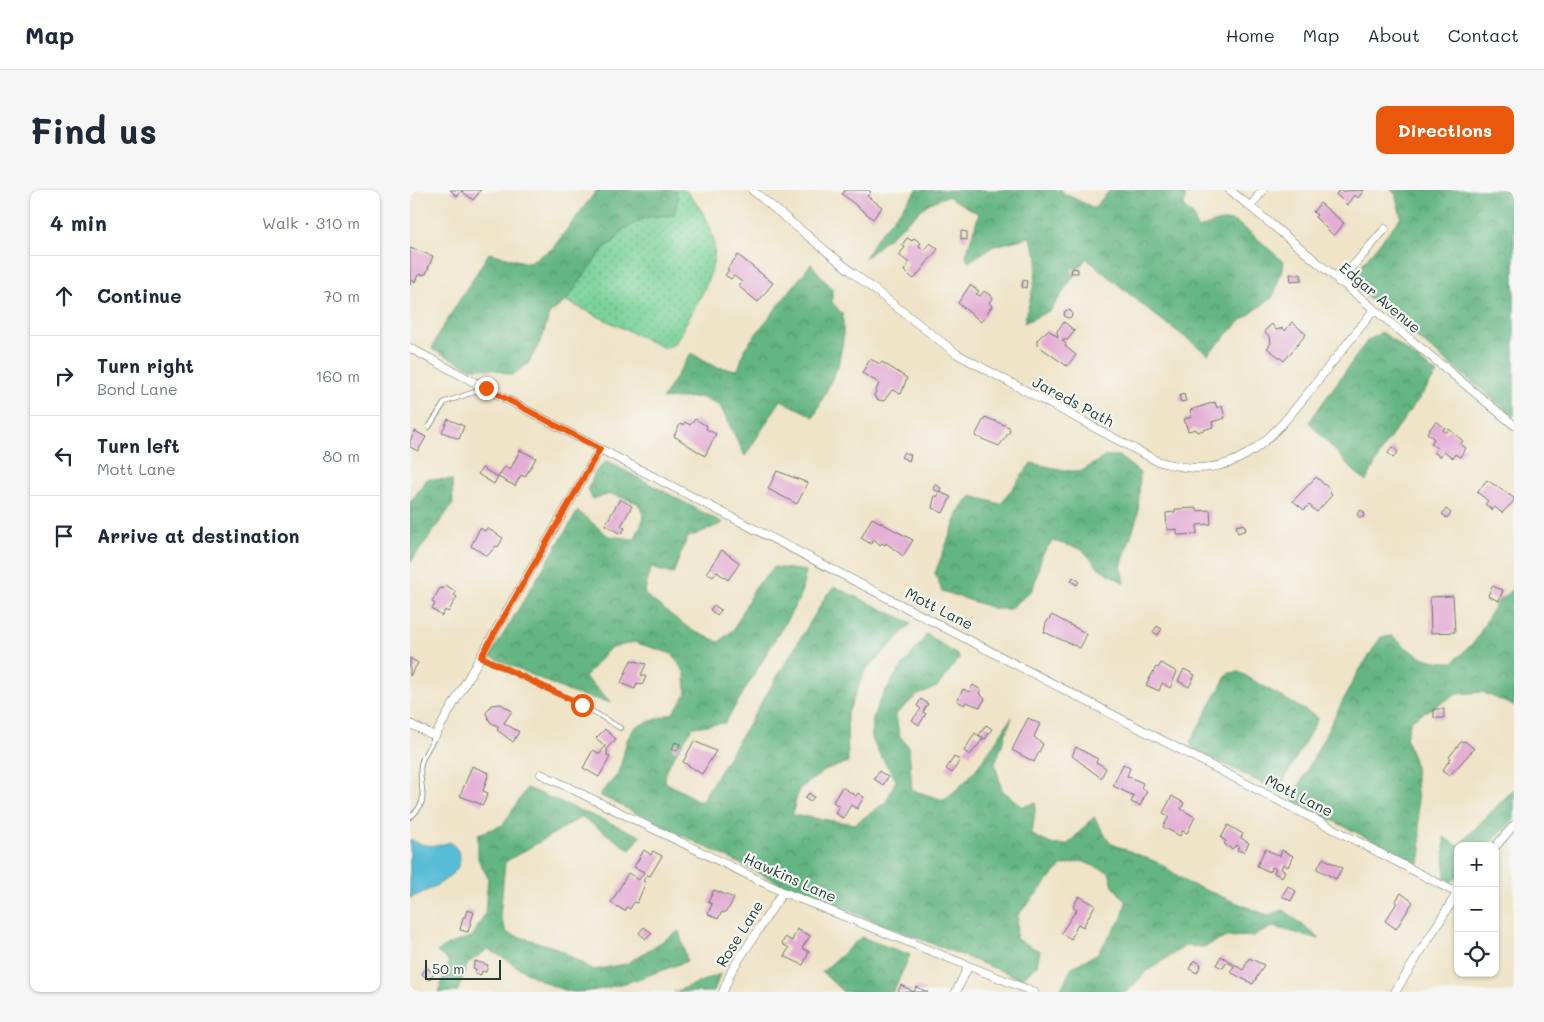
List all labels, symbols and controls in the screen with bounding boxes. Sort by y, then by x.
text: Map [25,19,74,50]
text: Home [1226,23,1275,47]
text: Map [1303,23,1339,47]
text: About [1367,23,1420,47]
text: Contact [1448,23,1519,47]
button: Directions [1376,106,1514,154]
text: Find us [30,107,157,153]
text: 4 min [50,209,107,236]
text: Walk · 310 m [262,212,360,233]
street label: Edgar Avenue [1336,257,1426,337]
icon: ahead [50,282,78,310]
text: Continue [97,283,182,308]
text: 70 m [323,285,360,306]
text: Turn right [97,353,194,378]
icon: right [50,362,78,390]
text: 160 m [315,365,360,386]
street label: Jareds Path [1029,371,1118,431]
route end [475,377,498,400]
text: Bond Lane [97,378,178,399]
text: Turn left [97,433,180,458]
icon: left [50,442,78,470]
text: 80 m [323,445,360,466]
text: Mott Lane [97,458,176,479]
icon: arrive [50,522,78,550]
text: Arrive at destination [97,523,300,548]
street label: Mott Lane [902,582,977,634]
route start [571,694,594,717]
street label: Mott Lane [1262,769,1337,821]
map controls [1454,842,1499,977]
button: + [1454,842,1499,887]
street label: Hawkins Lane [741,848,840,906]
button: − [1454,887,1499,932]
street label: Rose Lane [711,896,767,970]
button: locate [1454,932,1499,977]
scale bar [425,957,501,980]
text: 50 m [432,959,464,978]

